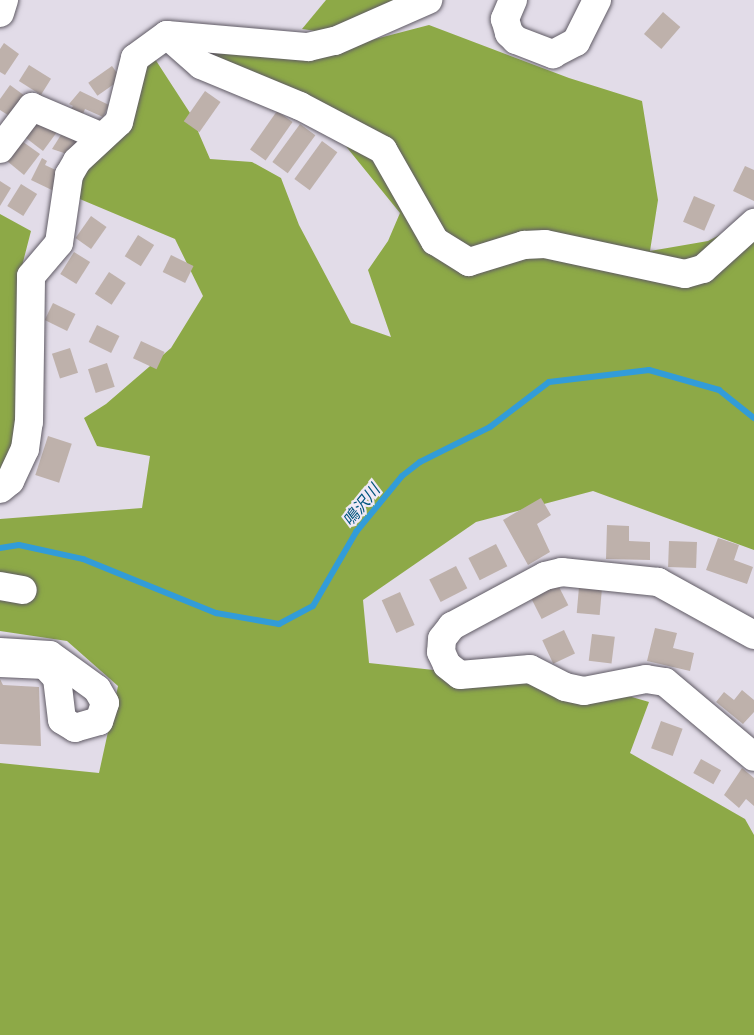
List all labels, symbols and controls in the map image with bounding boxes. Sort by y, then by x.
water label: 鳴沢川 [338,480,384,530]

